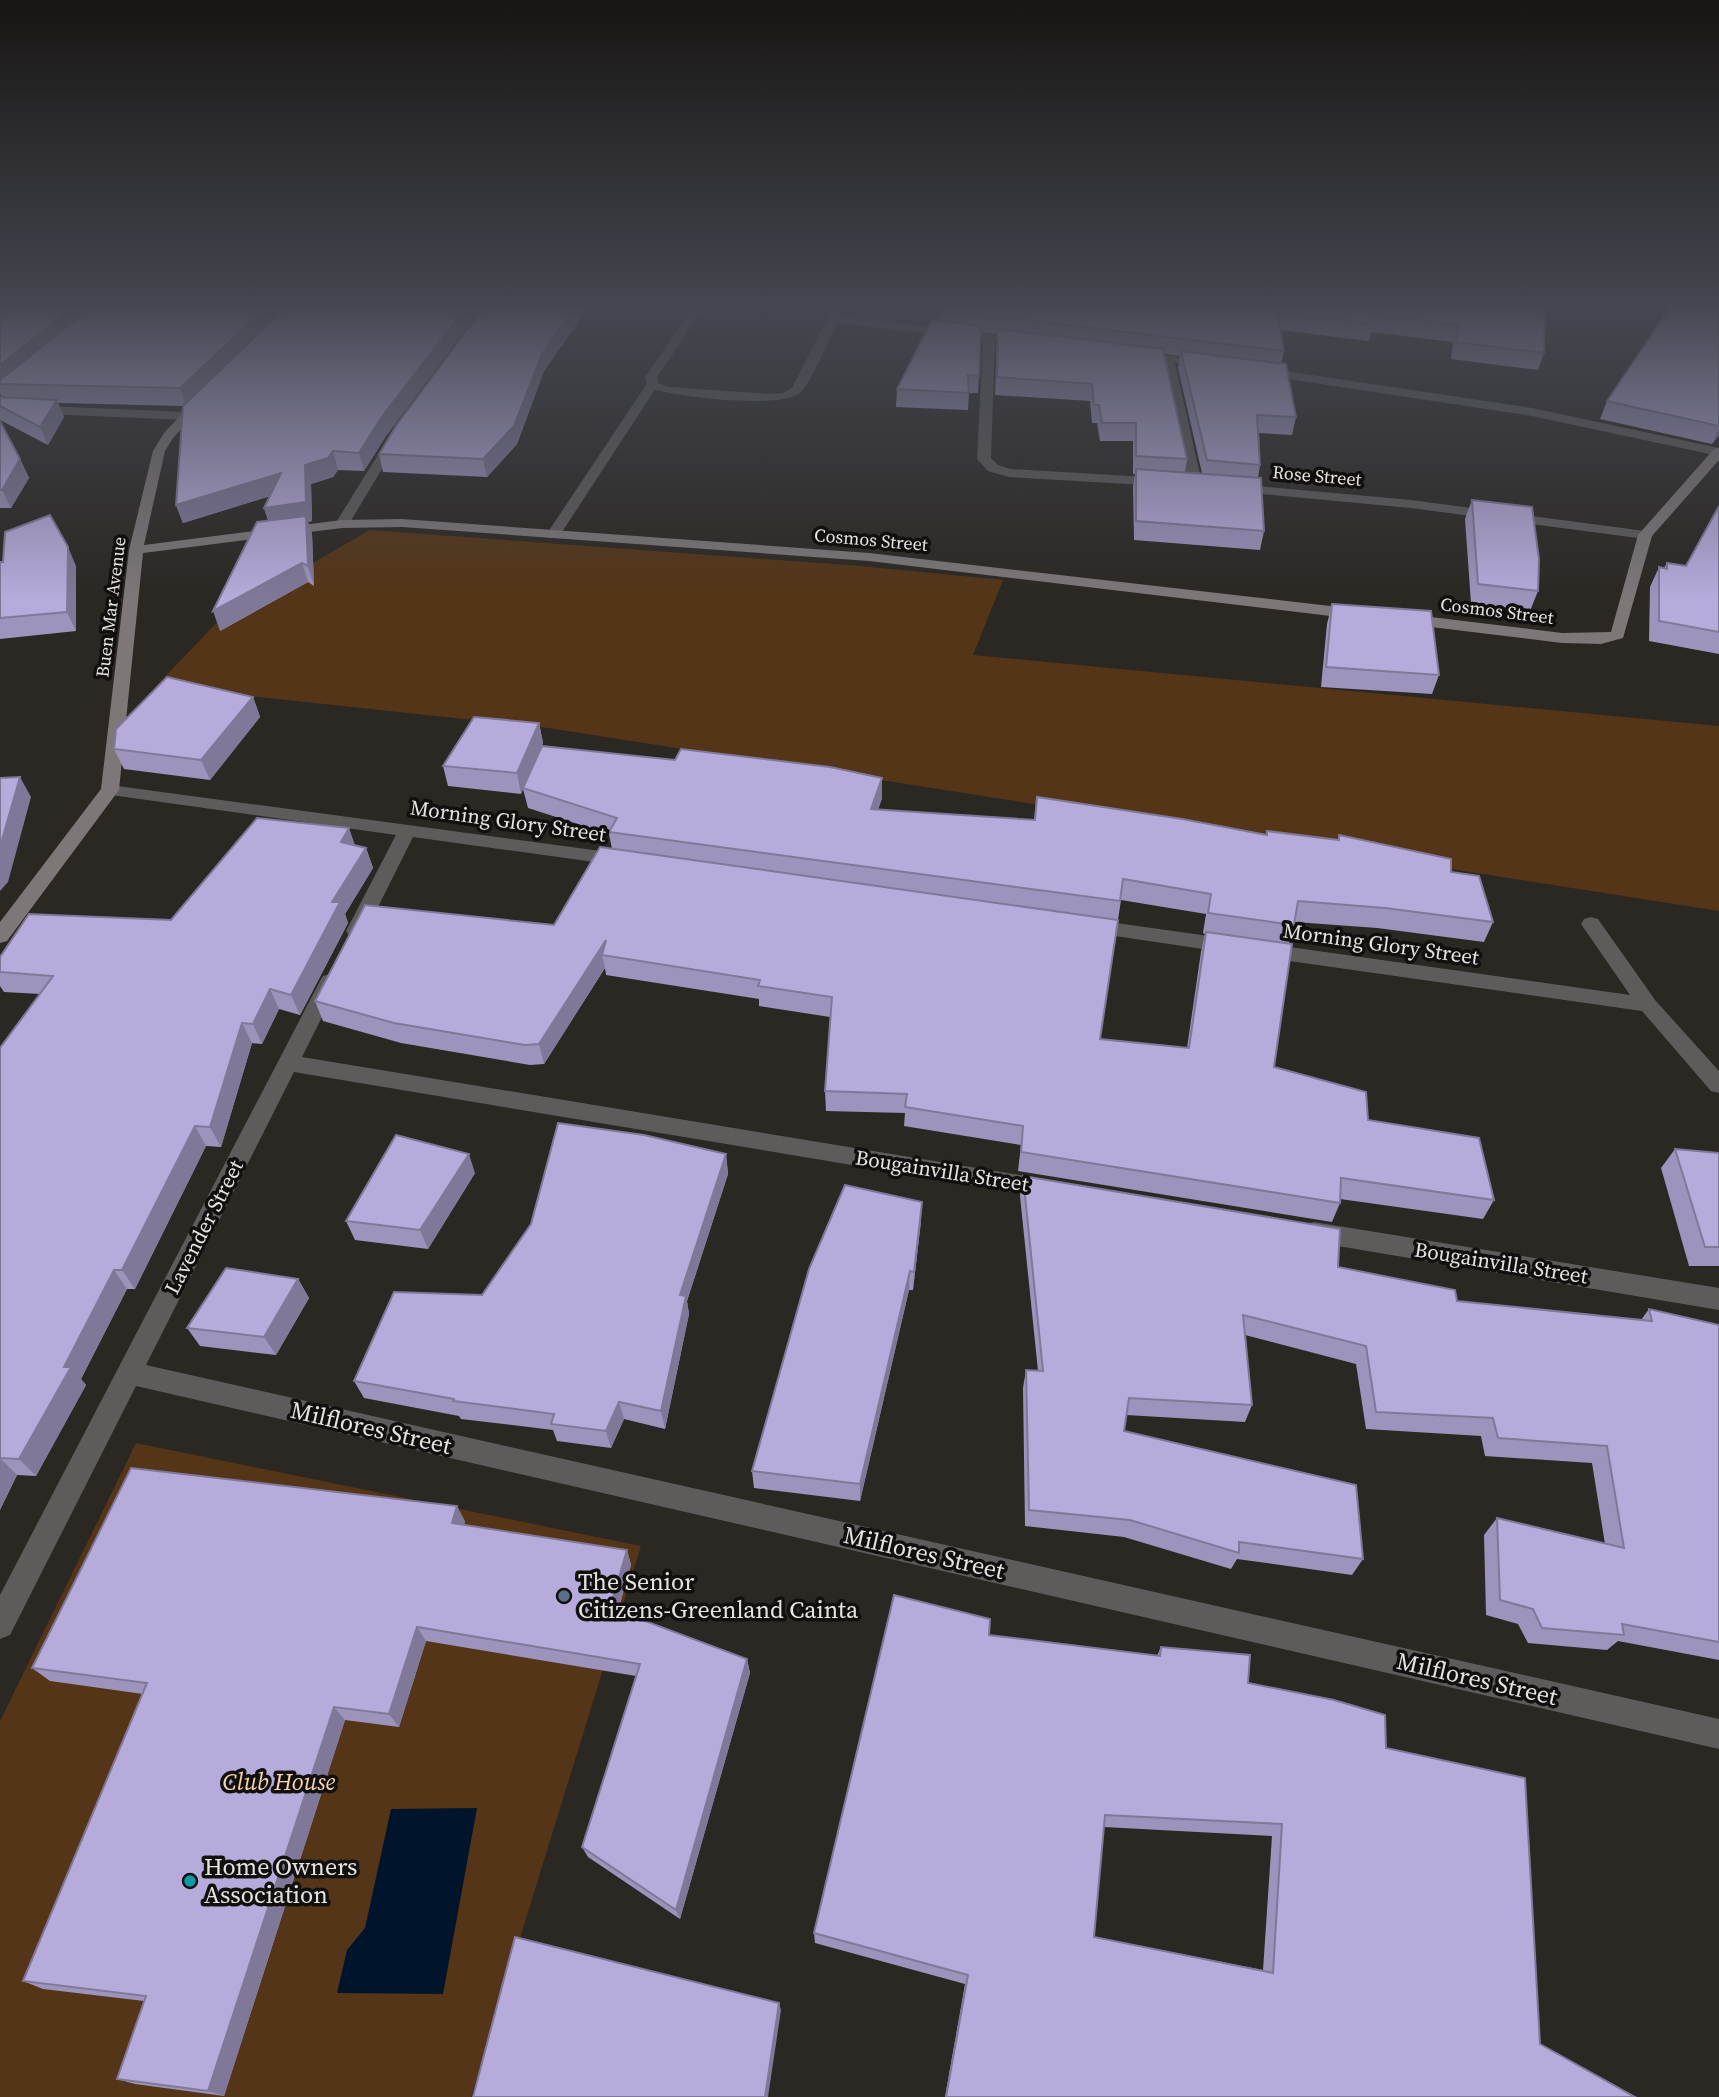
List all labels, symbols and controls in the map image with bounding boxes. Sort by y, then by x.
street label: Rose Street [1272,459,1363,492]
street label: Cosmos Street [813,522,929,557]
street label: Buen Mar Avenue [89,535,132,679]
street label: Cosmos Street [1439,591,1555,630]
street label: Morning Glory Street [408,792,608,849]
street label: Morning Glory Street [1281,915,1481,972]
street label: Bougainvilla Street [853,1142,1031,1199]
street label: Lavender Street [157,1155,250,1299]
street label: Bougainvilla Street [1412,1234,1590,1291]
street label: Milflores Street [287,1393,455,1462]
street label: Milflores Street [840,1518,1008,1587]
place label: The Senior Citizens-Greenland Cainta [578,1565,859,1626]
marker: The Senior Citizens-Greenland Cainta [556,1588,572,1604]
street label: Milflores Street [1393,1644,1561,1713]
park label: Club House [223,1765,336,1798]
place label: Home Owners Association [204,1850,357,1911]
marker: Home Owners Association [182,1873,198,1889]

